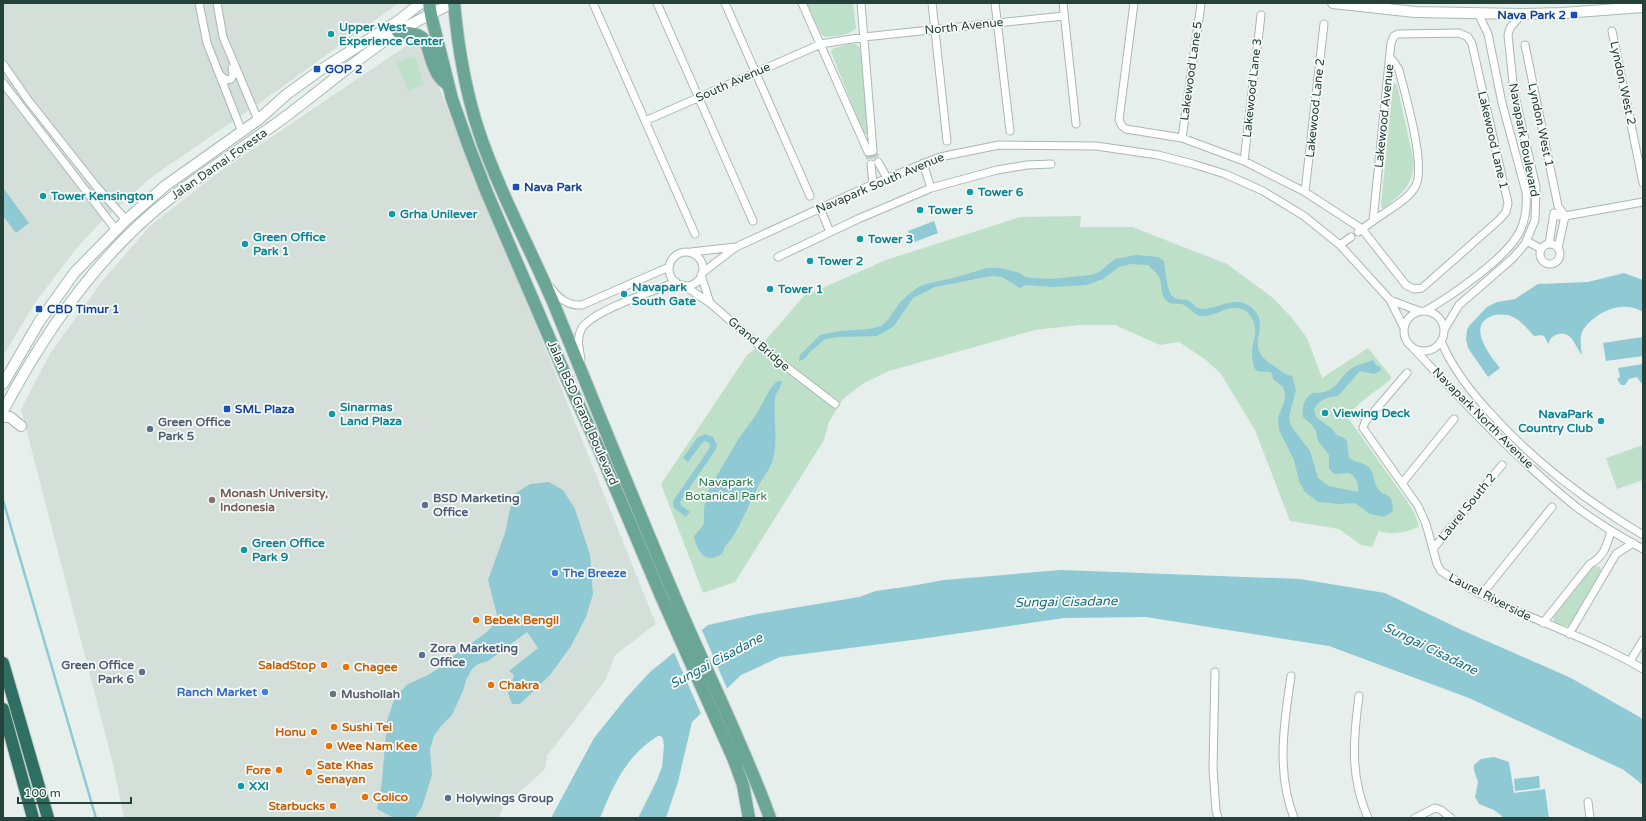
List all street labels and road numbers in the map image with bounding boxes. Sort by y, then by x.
street label: North Avenue [924,15,1004,37]
street label: Lakewood Lane 5 [1177,21,1205,121]
street label: Lakewood Lane 3 [1240,38,1264,138]
street label: Lyndon West 2 [1607,40,1639,126]
street label: Lakewood Lane 2 [1303,58,1327,158]
street label: South Avenue [694,59,773,105]
street label: Lakewood Avenue [1372,63,1396,169]
street label: Navapark Boulevard [1506,82,1542,198]
street label: Lyndon West 1 [1525,82,1557,168]
street label: Lakewood Lane 1 [1475,90,1511,190]
street label: Jalan Damai Foresta [168,125,270,203]
street label: Navapark South Avenue [814,150,946,216]
street label: Grand Bridge [725,314,793,374]
street label: Jalan BSD Grand Boulevard [545,339,621,487]
street label: Navapark North Avenue [1430,365,1537,472]
street label: Laurel South 2 [1436,470,1498,544]
street label: Laurel Riverside [1446,570,1534,624]

